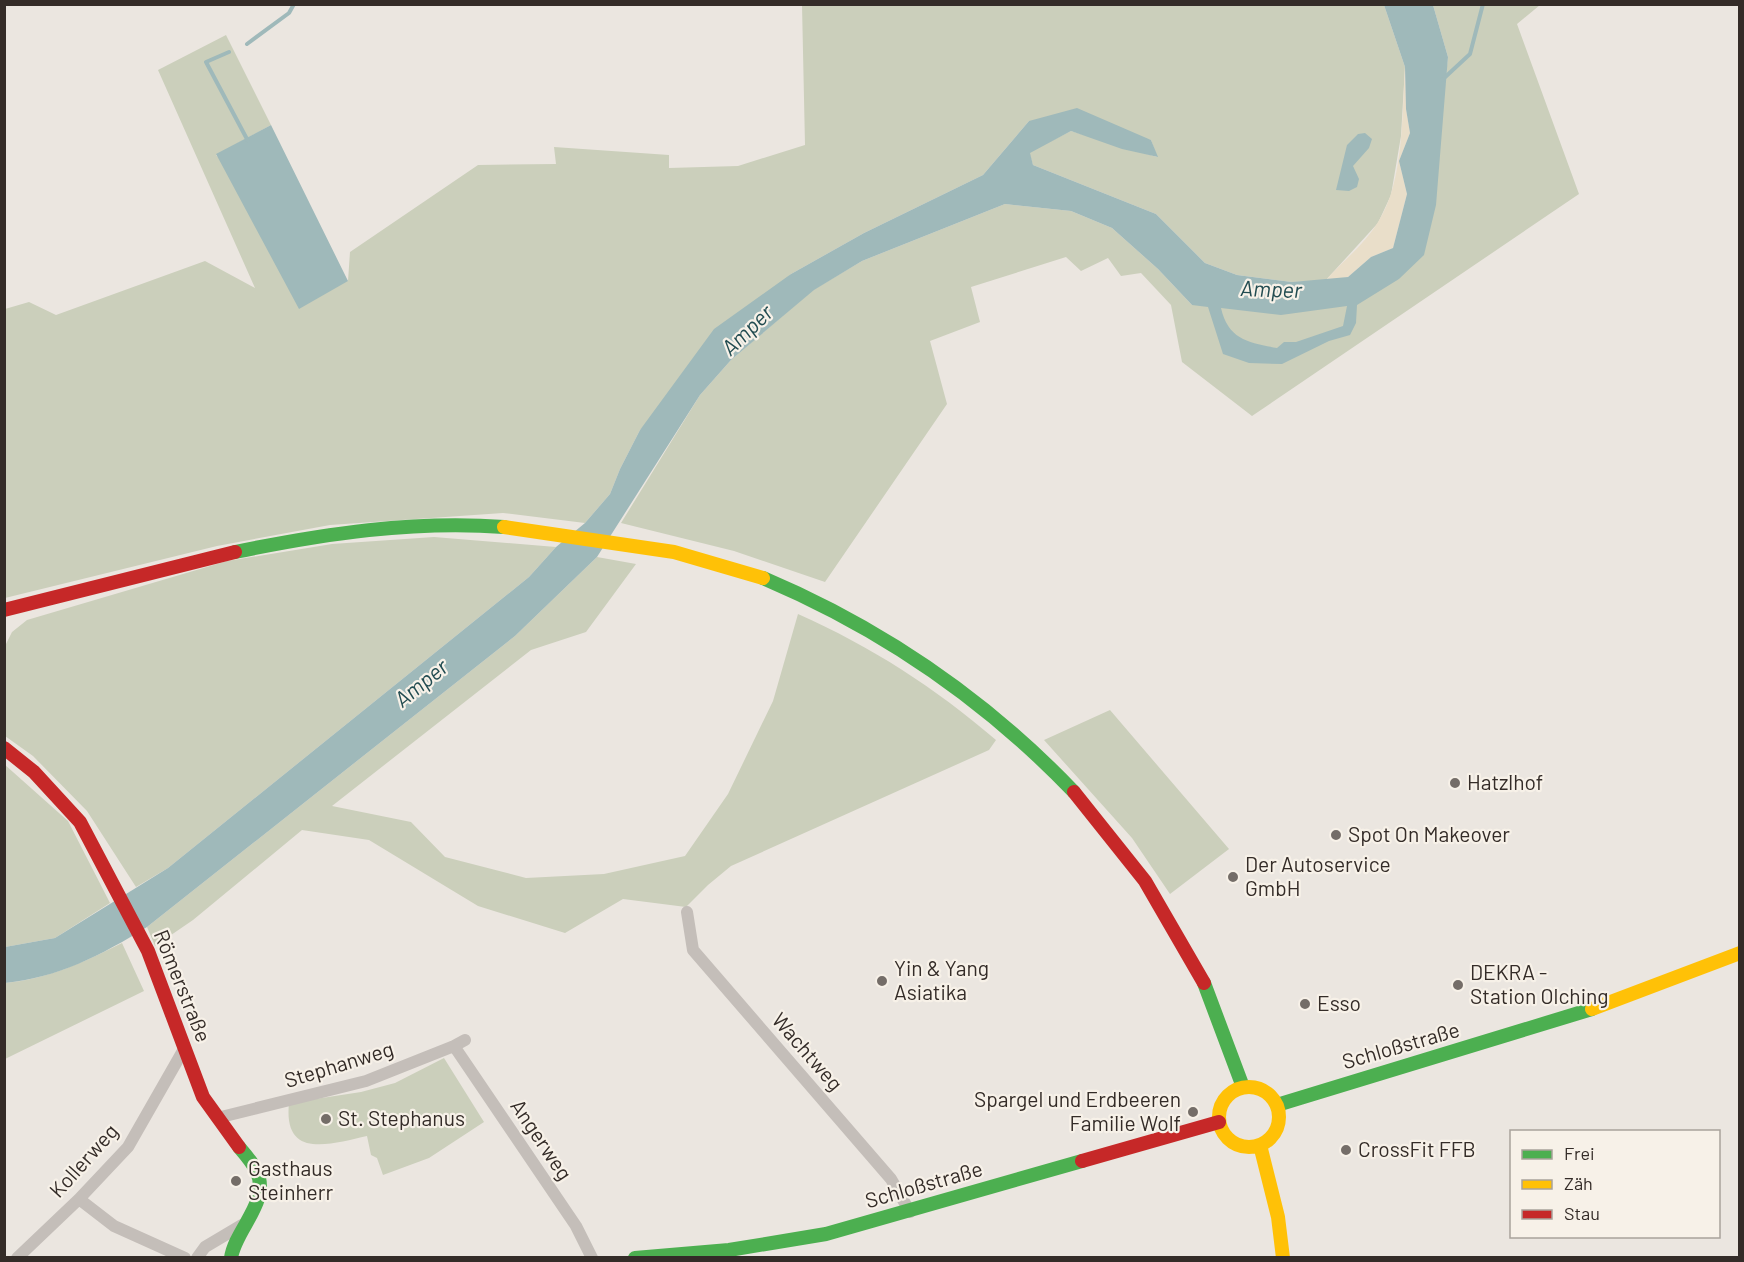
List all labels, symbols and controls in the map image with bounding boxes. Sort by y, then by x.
water label: Amper [1240,274,1303,302]
water label: Amper [715,298,778,360]
water label: Amper [388,652,453,712]
place label: Hatzlhof [1467,769,1543,794]
marker: Hatzlhof [1448,776,1462,790]
place label: Spot On Makeover [1348,821,1510,846]
marker: Spot On Makeover [1329,828,1343,842]
place label: Der Autoservice GmbH [1245,851,1391,900]
marker: Der Autoservice GmbH [1226,870,1240,884]
street label: Römerstraße [150,926,217,1045]
place label: Yin & Yang Asiatika [894,955,989,1004]
place label: DEKRA - Station Olching [1470,959,1609,1008]
marker: Yin & Yang Asiatika [875,974,889,988]
marker: DEKRA - Station Olching [1451,978,1465,992]
place label: Esso [1317,990,1361,1015]
marker: Esso [1298,997,1312,1011]
street label: Wachtweg [767,1007,849,1095]
street label: Schloßstraße [1339,1016,1462,1073]
street label: Stephanweg [281,1035,396,1092]
place label: Spargel und Erdbeeren Familie Wolf [974,1086,1181,1135]
street label: Angerweg [506,1094,578,1184]
place label: St. Stephanus [338,1105,465,1130]
marker: Spargel und Erdbeeren Familie Wolf [1186,1105,1200,1119]
marker: St. Stephanus [319,1112,333,1126]
street label: Kollerweg [43,1118,122,1202]
legend [1510,1130,1720,1238]
place label: CrossFit FFB [1358,1136,1476,1161]
text: Frei [1564,1142,1595,1164]
marker: CrossFit FFB [1339,1143,1353,1157]
place label: Gasthaus Steinherr [248,1155,333,1204]
street label: Schloßstraße [862,1155,985,1212]
text: Zäh [1564,1172,1593,1194]
marker: Gasthaus Steinherr [229,1174,243,1188]
text: Stau [1564,1202,1600,1224]

